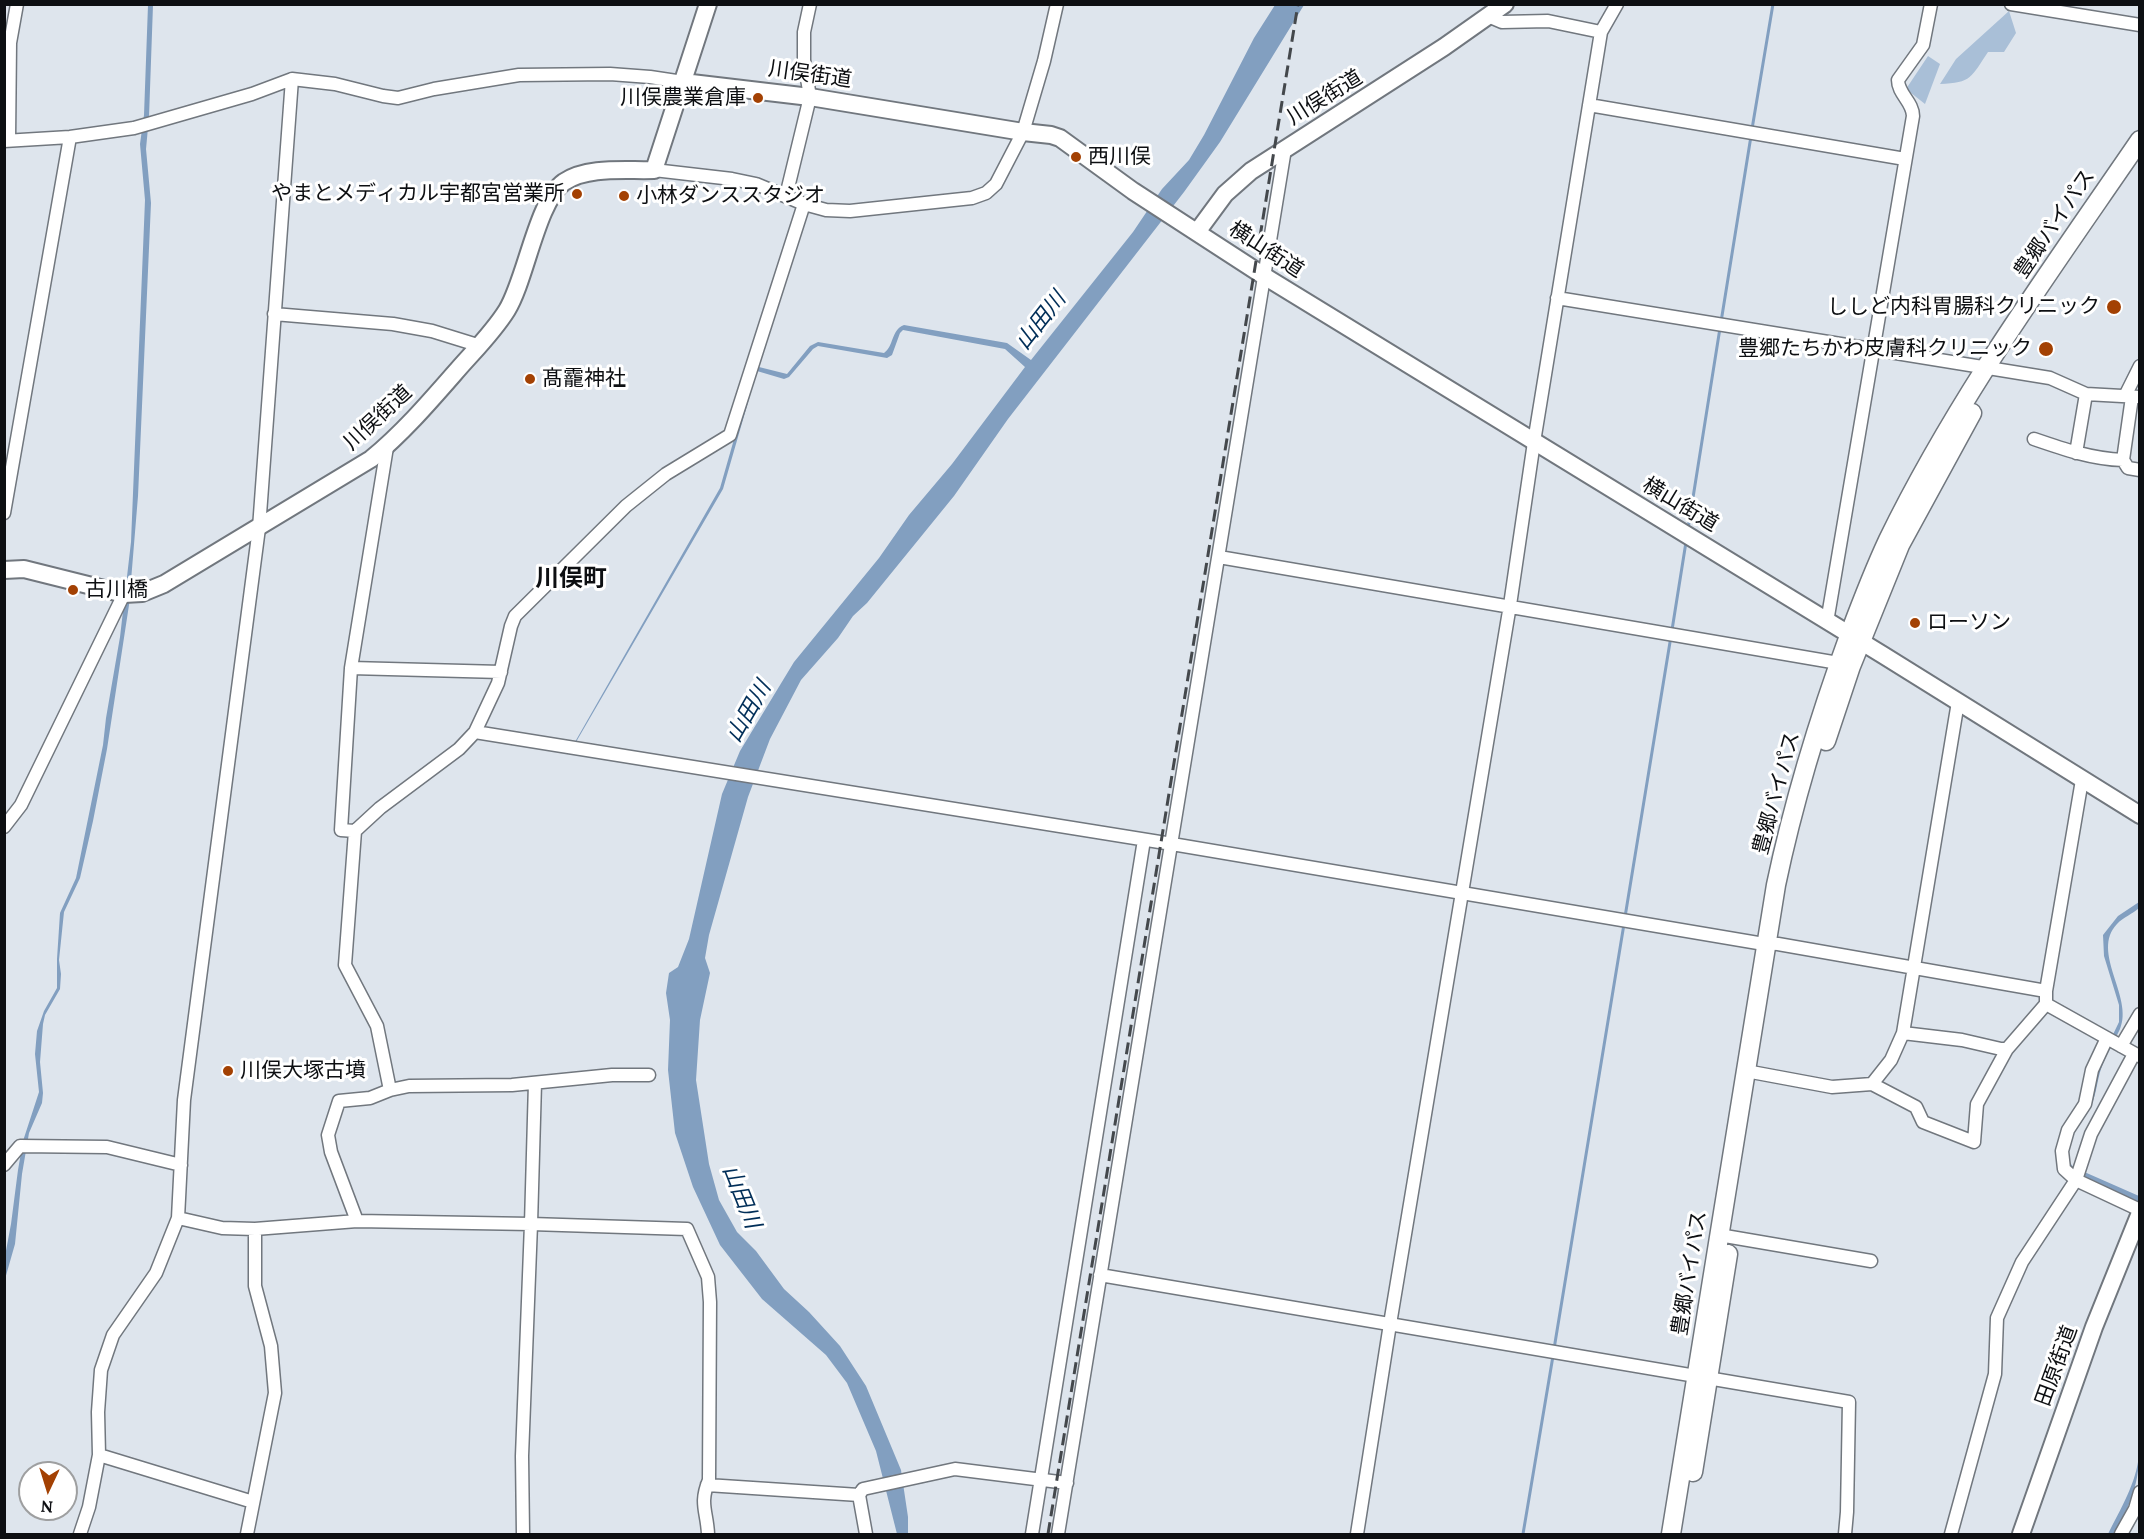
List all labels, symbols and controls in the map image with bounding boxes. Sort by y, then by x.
street label: 川俣街道 [767,57,853,93]
street label: 川俣街道 [1283,65,1367,131]
place label: 川俣農業倉庫 [620,85,746,111]
marker: 川俣農業倉庫 [751,91,765,105]
place label: 西川俣 [1088,144,1151,170]
marker: 西川俣 [1069,150,1083,164]
street label: 豊郷バイパス [2009,165,2101,283]
place label: やまとメディカル宇都宮営業所 [271,181,565,207]
place label: 小林ダンススタジオ [636,183,825,209]
marker: やまとメディカル宇都宮営業所 [570,187,584,201]
marker: 小林ダンススタジオ [617,189,631,203]
street label: 横山街道 [1224,217,1308,283]
water label: 山田川 [1010,287,1072,355]
place label: ししど内科胃腸科クリニック [1827,294,2100,320]
marker: ししど内科胃腸科クリニック [2105,298,2123,316]
place label: 豊郷たちかわ皮膚科クリニック [1738,336,2032,362]
marker: 豊郷たちかわ皮膚科クリニック [2037,340,2055,358]
place label: 髙靇神社 [542,366,626,392]
marker: 髙靇神社 [523,372,537,386]
street label: 川俣街道 [339,380,417,456]
street label: 横山街道 [1638,473,1722,537]
district label: 川俣町 [535,565,607,593]
place label: 古川橋 [85,577,148,603]
marker: 古川橋 [66,583,80,597]
place label: ローソン [1927,610,2011,636]
marker: ローソン [1908,616,1922,630]
water label: 山田川 [721,677,777,747]
street label: 豊郷バイパス [1749,729,1805,857]
place label: 川俣大塚古墳 [240,1058,366,1084]
marker: 川俣大塚古墳 [221,1064,235,1078]
water label: 山田川 [716,1161,766,1233]
street label: 豊郷バイパス [1668,1209,1712,1337]
street label: 田原街道 [2031,1322,2083,1410]
north arrow [18,1461,78,1521]
text: N [40,1497,54,1517]

